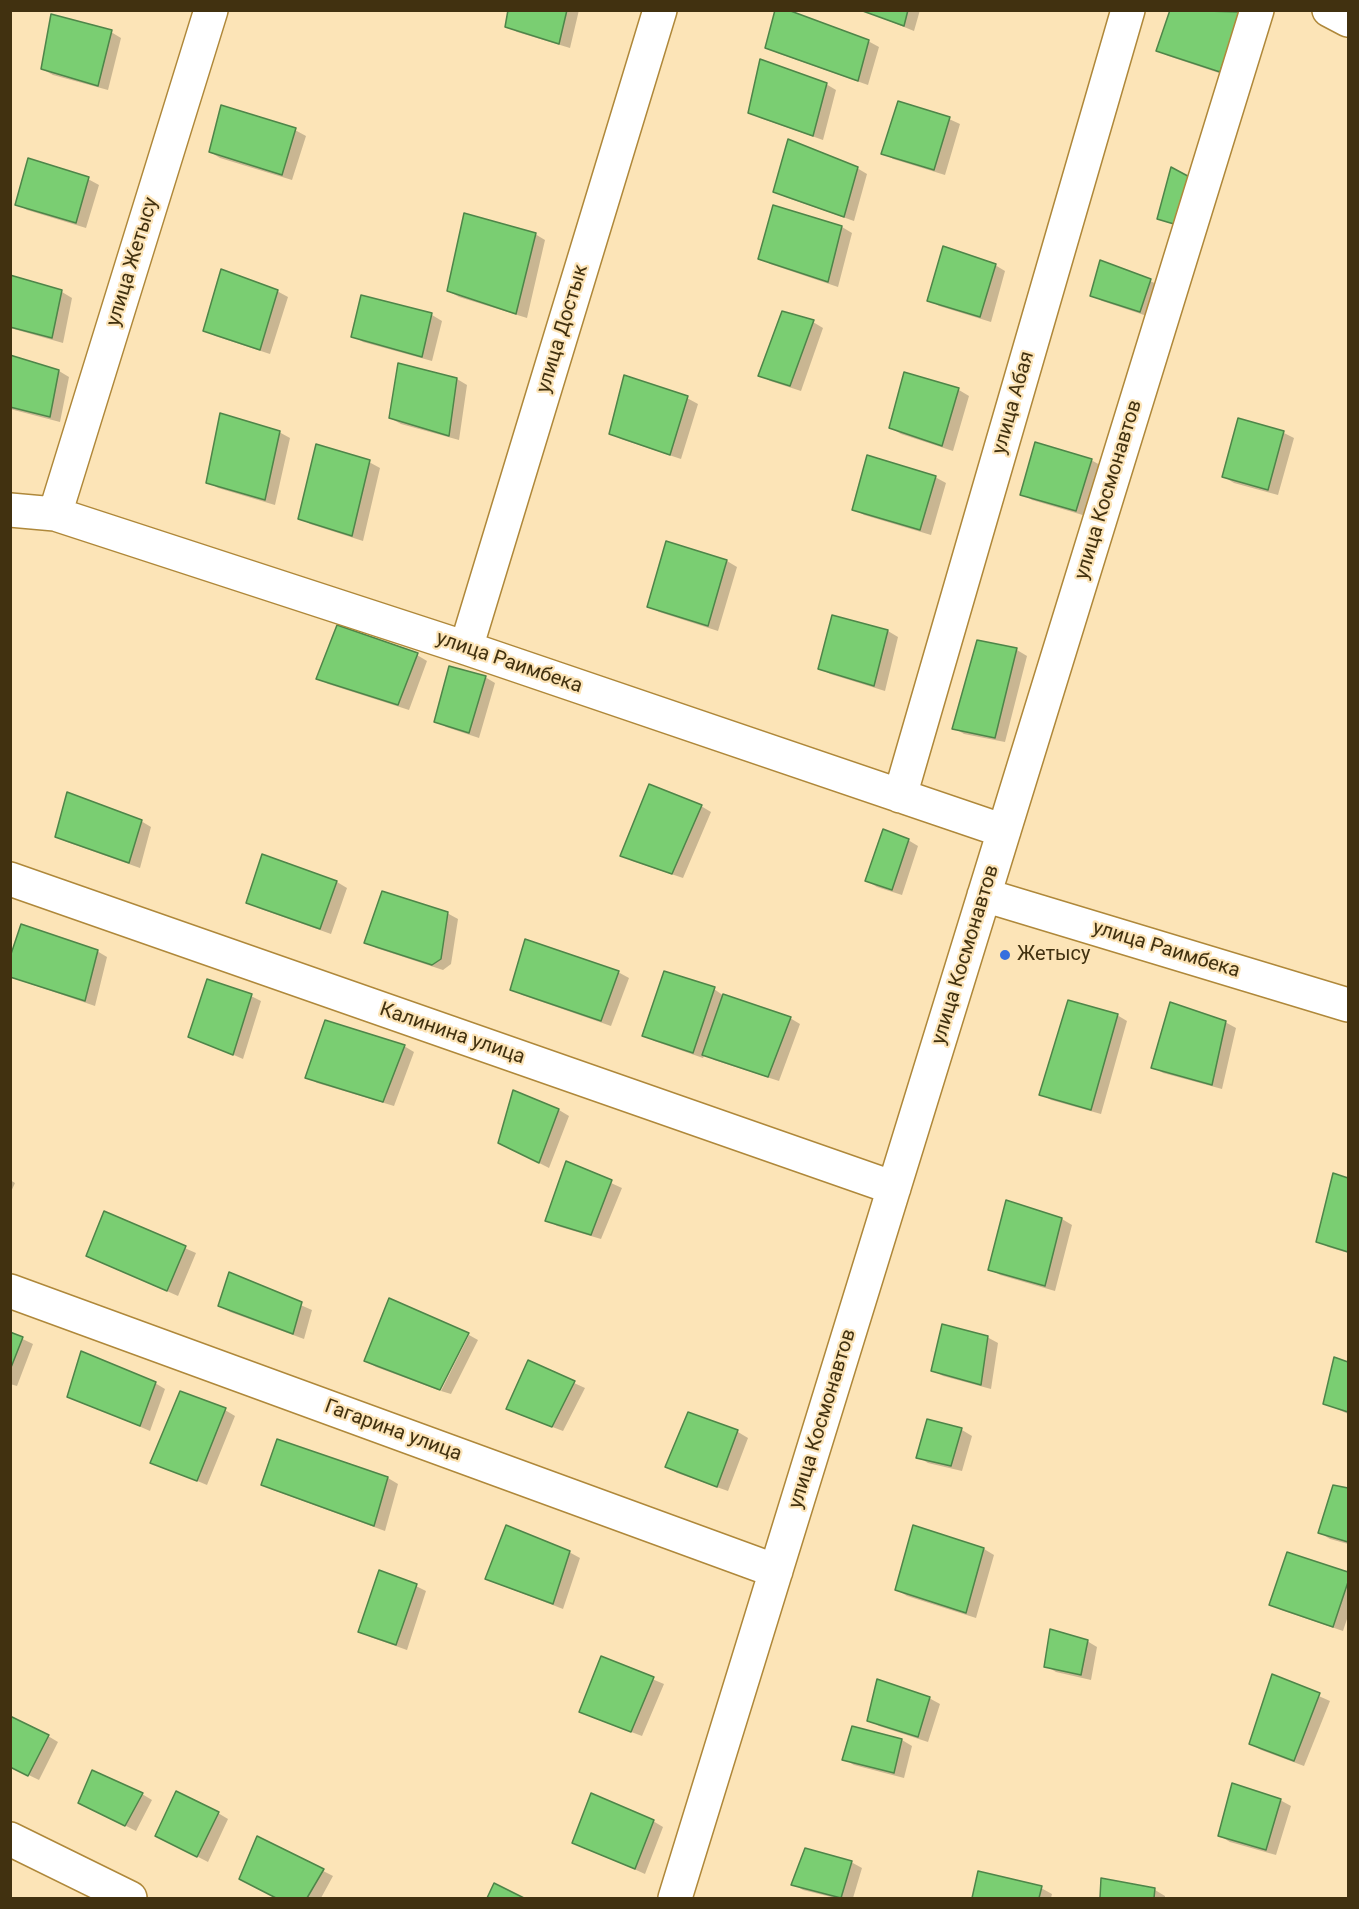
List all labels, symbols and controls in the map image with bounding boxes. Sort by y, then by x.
street label: улица Жетысу [102,195,164,329]
street label: улица Достык [532,262,594,396]
street label: улица Абая [988,349,1040,457]
street label: улица Космонавтов [1070,397,1148,583]
street label: улица Раимбека [433,627,585,699]
street label: улица Космонавтов [927,862,1005,1048]
street label: улица Раимбека [1089,916,1243,984]
place label: Жетысу [1017,943,1090,967]
marker: Жетысу [998,948,1012,962]
street label: Калинина улица [376,998,528,1070]
street label: улица Космонавтов [784,1326,862,1512]
street label: Гагарина улица [321,1395,465,1467]

